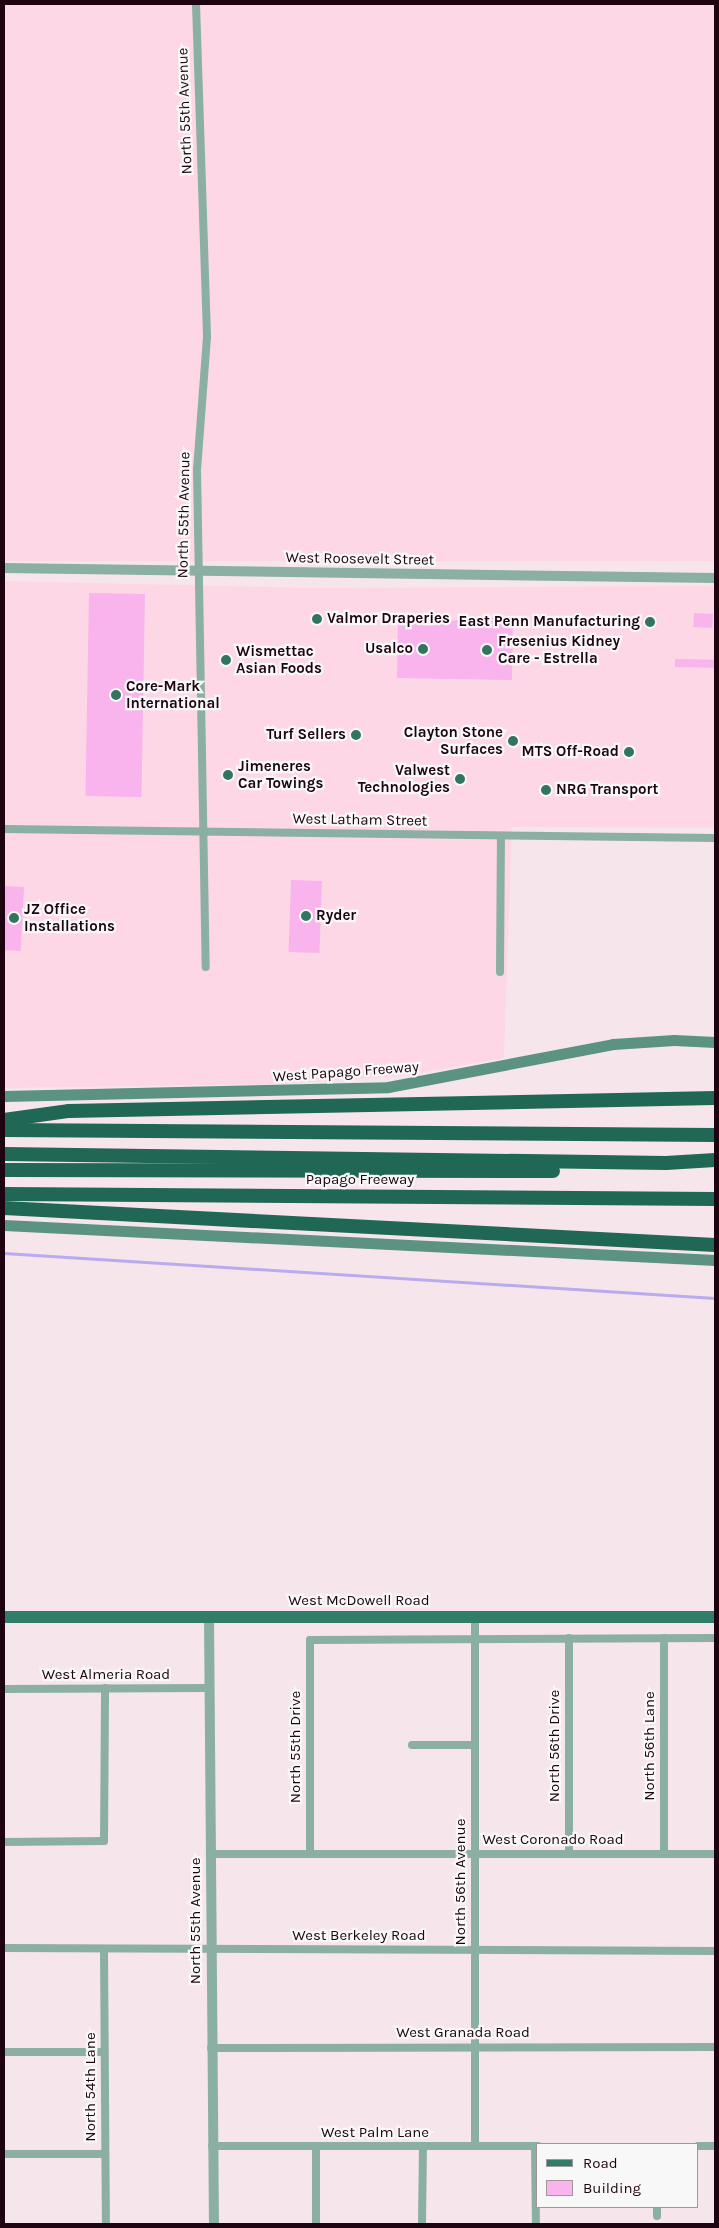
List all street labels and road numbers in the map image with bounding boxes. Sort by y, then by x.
street label: North 55th Avenue [174,47,196,175]
street label: North 55th Avenue [174,452,194,578]
street label: West Roosevelt Street [286,549,434,569]
street label: West Latham Street [292,810,428,830]
street label: West Papago Freeway [272,1058,420,1086]
street label: Papago Freeway [306,1171,414,1189]
street label: West McDowell Road [288,1592,430,1610]
street label: West Almeria Road [42,1666,170,1684]
street label: North 56th Drive [546,1690,564,1802]
street label: North 55th Drive [287,1691,305,1803]
street label: North 56th Lane [641,1691,659,1801]
street label: North 56th Avenue [452,1819,470,1945]
street label: West Coronado Road [482,1831,624,1849]
street label: North 55th Avenue [187,1858,205,1984]
street label: West Berkeley Road [292,1927,426,1945]
street label: West Granada Road [396,2024,530,2042]
street label: North 54th Lane [82,2032,100,2142]
street label: West Palm Lane [321,2124,429,2142]

